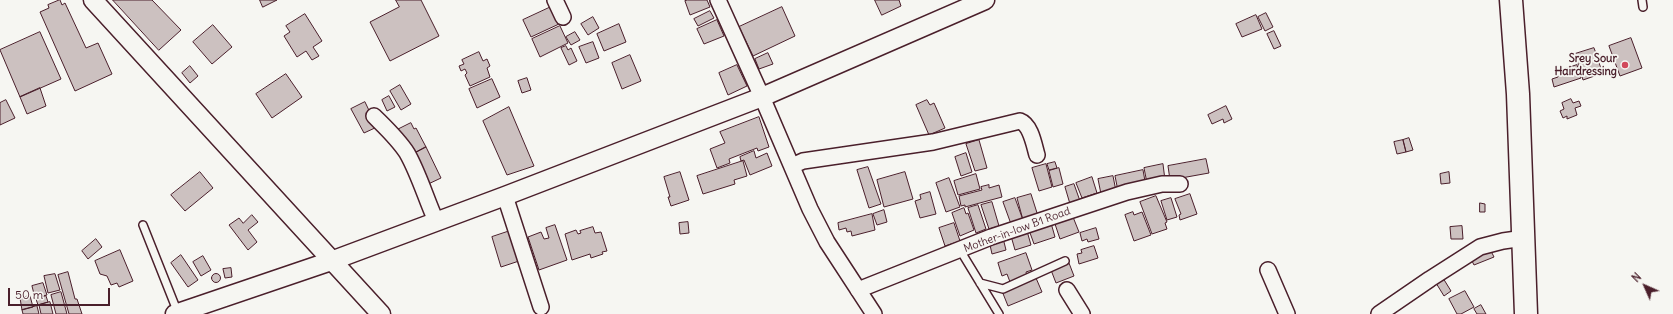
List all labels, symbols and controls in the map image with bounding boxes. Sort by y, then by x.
place label: Srey Sour Hairdressing [1554,52,1617,78]
marker: Srey Sour Hairdressing [1620,60,1630,70]
street label: Mother-in-low B1 Road [962,205,1072,255]
north arrow [1625,266,1665,306]
text: N [1629,270,1644,285]
scale bar [10,280,112,306]
text: 50 m [15,287,43,302]

